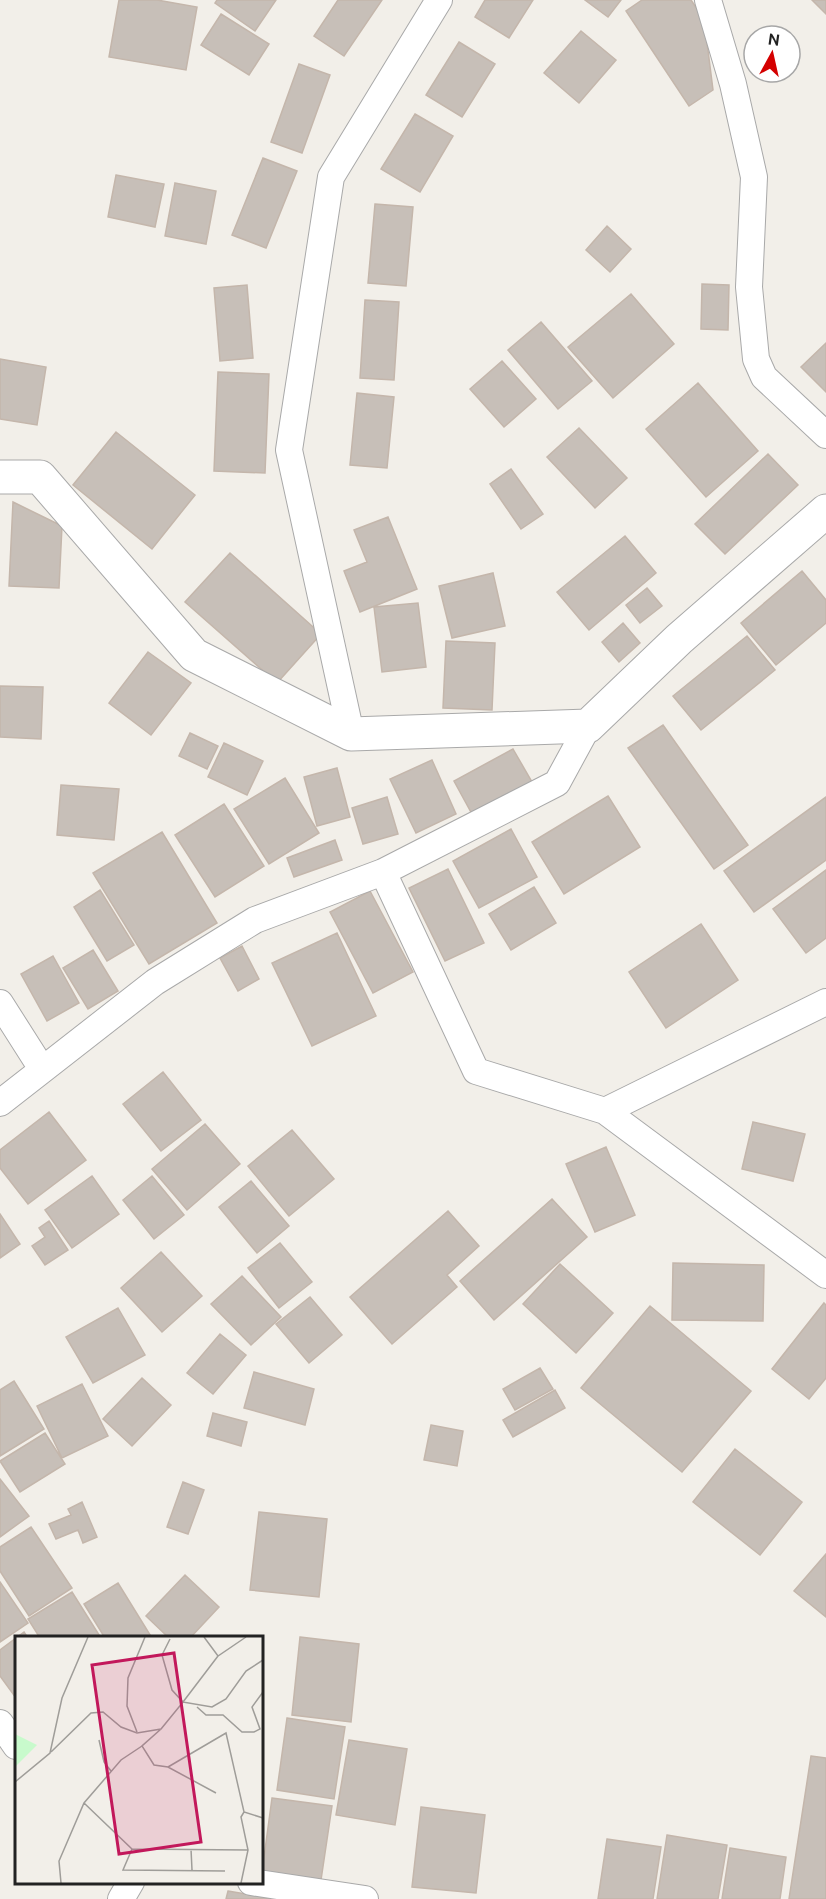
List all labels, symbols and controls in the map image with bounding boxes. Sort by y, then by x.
north arrow [742,24,802,84]
text: N [767,29,781,49]
inset map [15,1636,262,1884]

